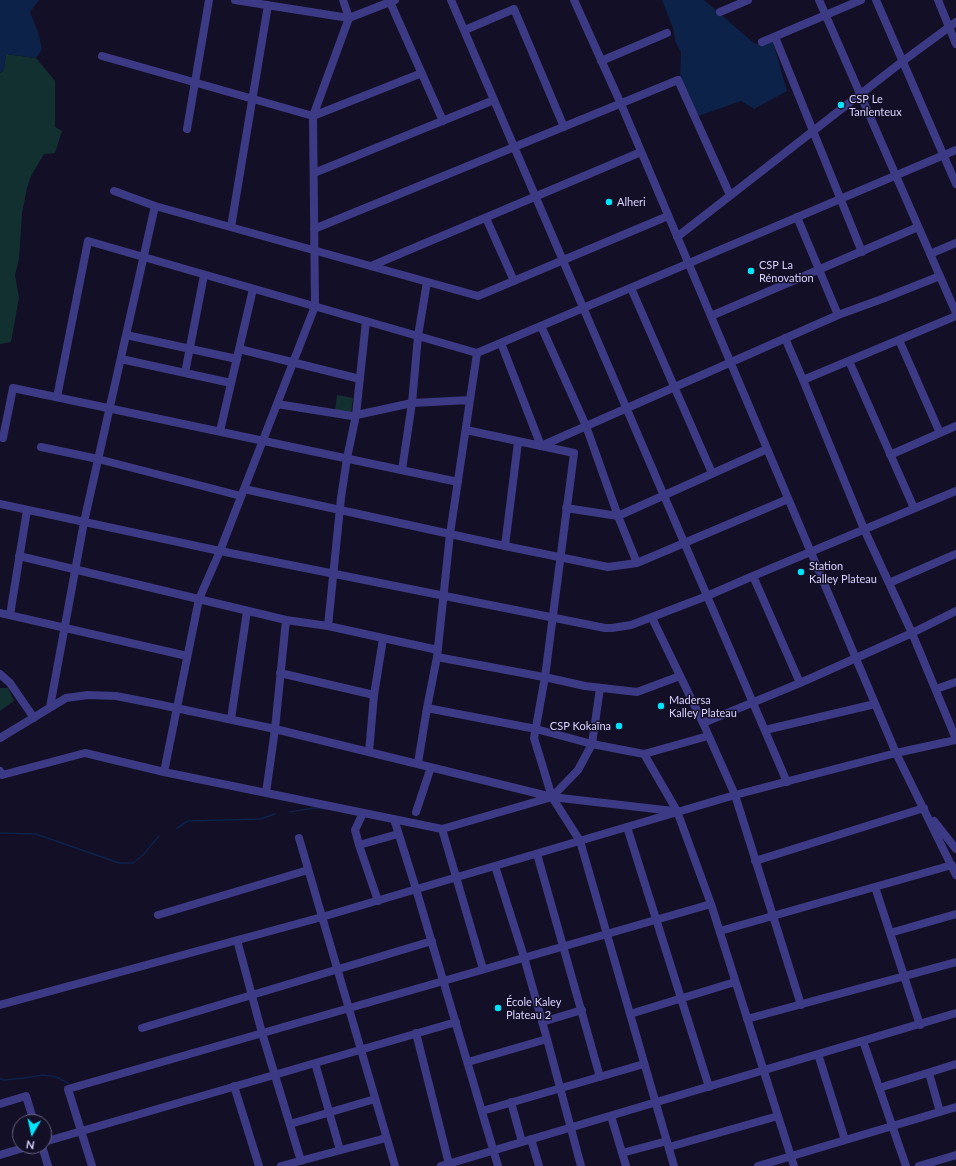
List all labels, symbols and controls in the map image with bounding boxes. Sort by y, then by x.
place label: CSP Le Tanlenteux [849,92,902,118]
marker: CSP Le Tanlenteux [836,100,846,110]
place label: Alheri [617,195,646,209]
marker: Alheri [604,197,614,207]
place label: CSP La Rénovation [759,258,814,284]
marker: CSP La Rénovation [746,266,756,276]
place label: Station Kalley Plateau [809,559,877,585]
marker: Station Kalley Plateau [796,567,806,577]
place label: Madersa Kalley Plateau [669,693,737,719]
marker: Madersa Kalley Plateau [656,701,666,711]
place label: CSP Kokaïna [550,719,611,733]
marker: CSP Kokaïna [614,721,624,731]
place label: École Kaley Plateau 2 [506,995,561,1021]
marker: École Kaley Plateau 2 [493,1003,503,1013]
north arrow [12,1114,52,1154]
text: N [25,1138,35,1152]

